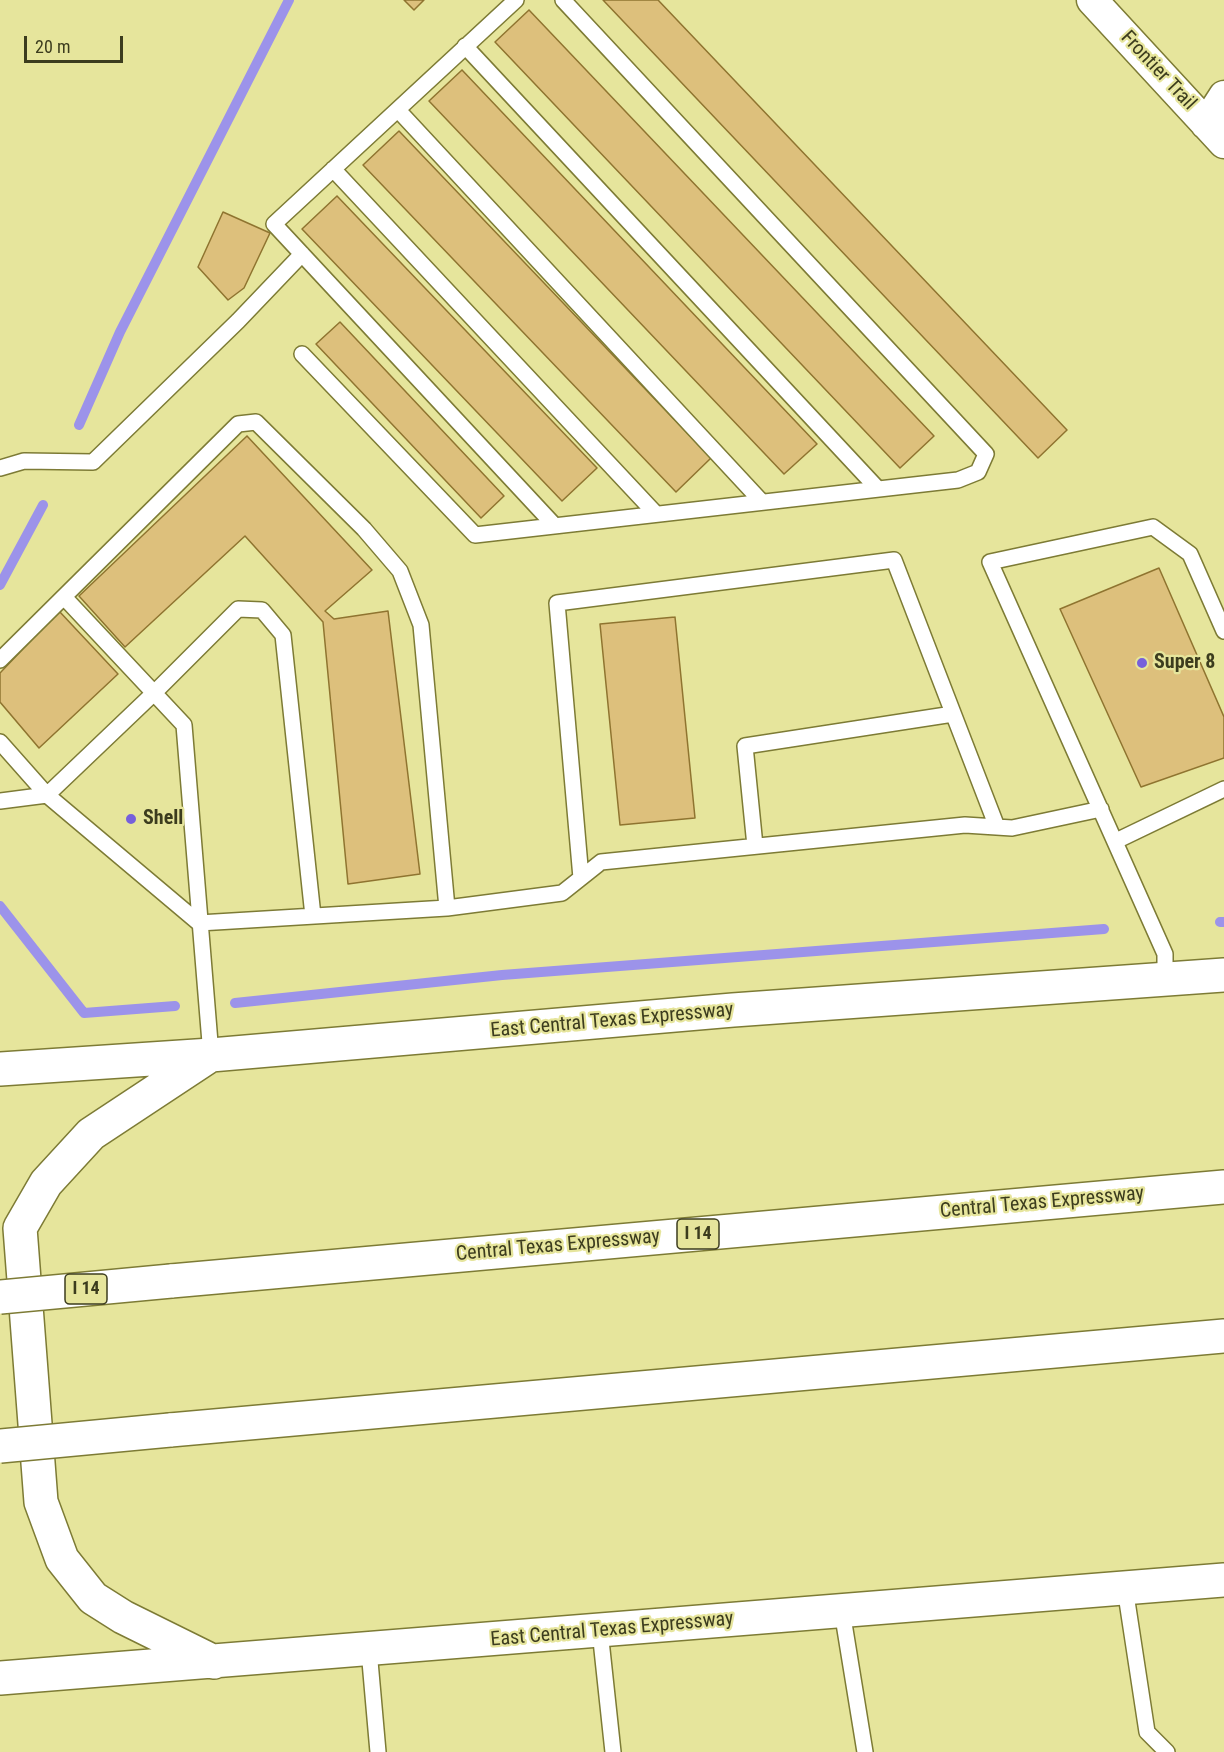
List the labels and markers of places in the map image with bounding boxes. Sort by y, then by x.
place label: Super 8 [1154,651,1215,675]
marker: Super 8 [1135,656,1149,670]
place label: Shell [143,807,183,831]
marker: Shell [124,812,138,826]

